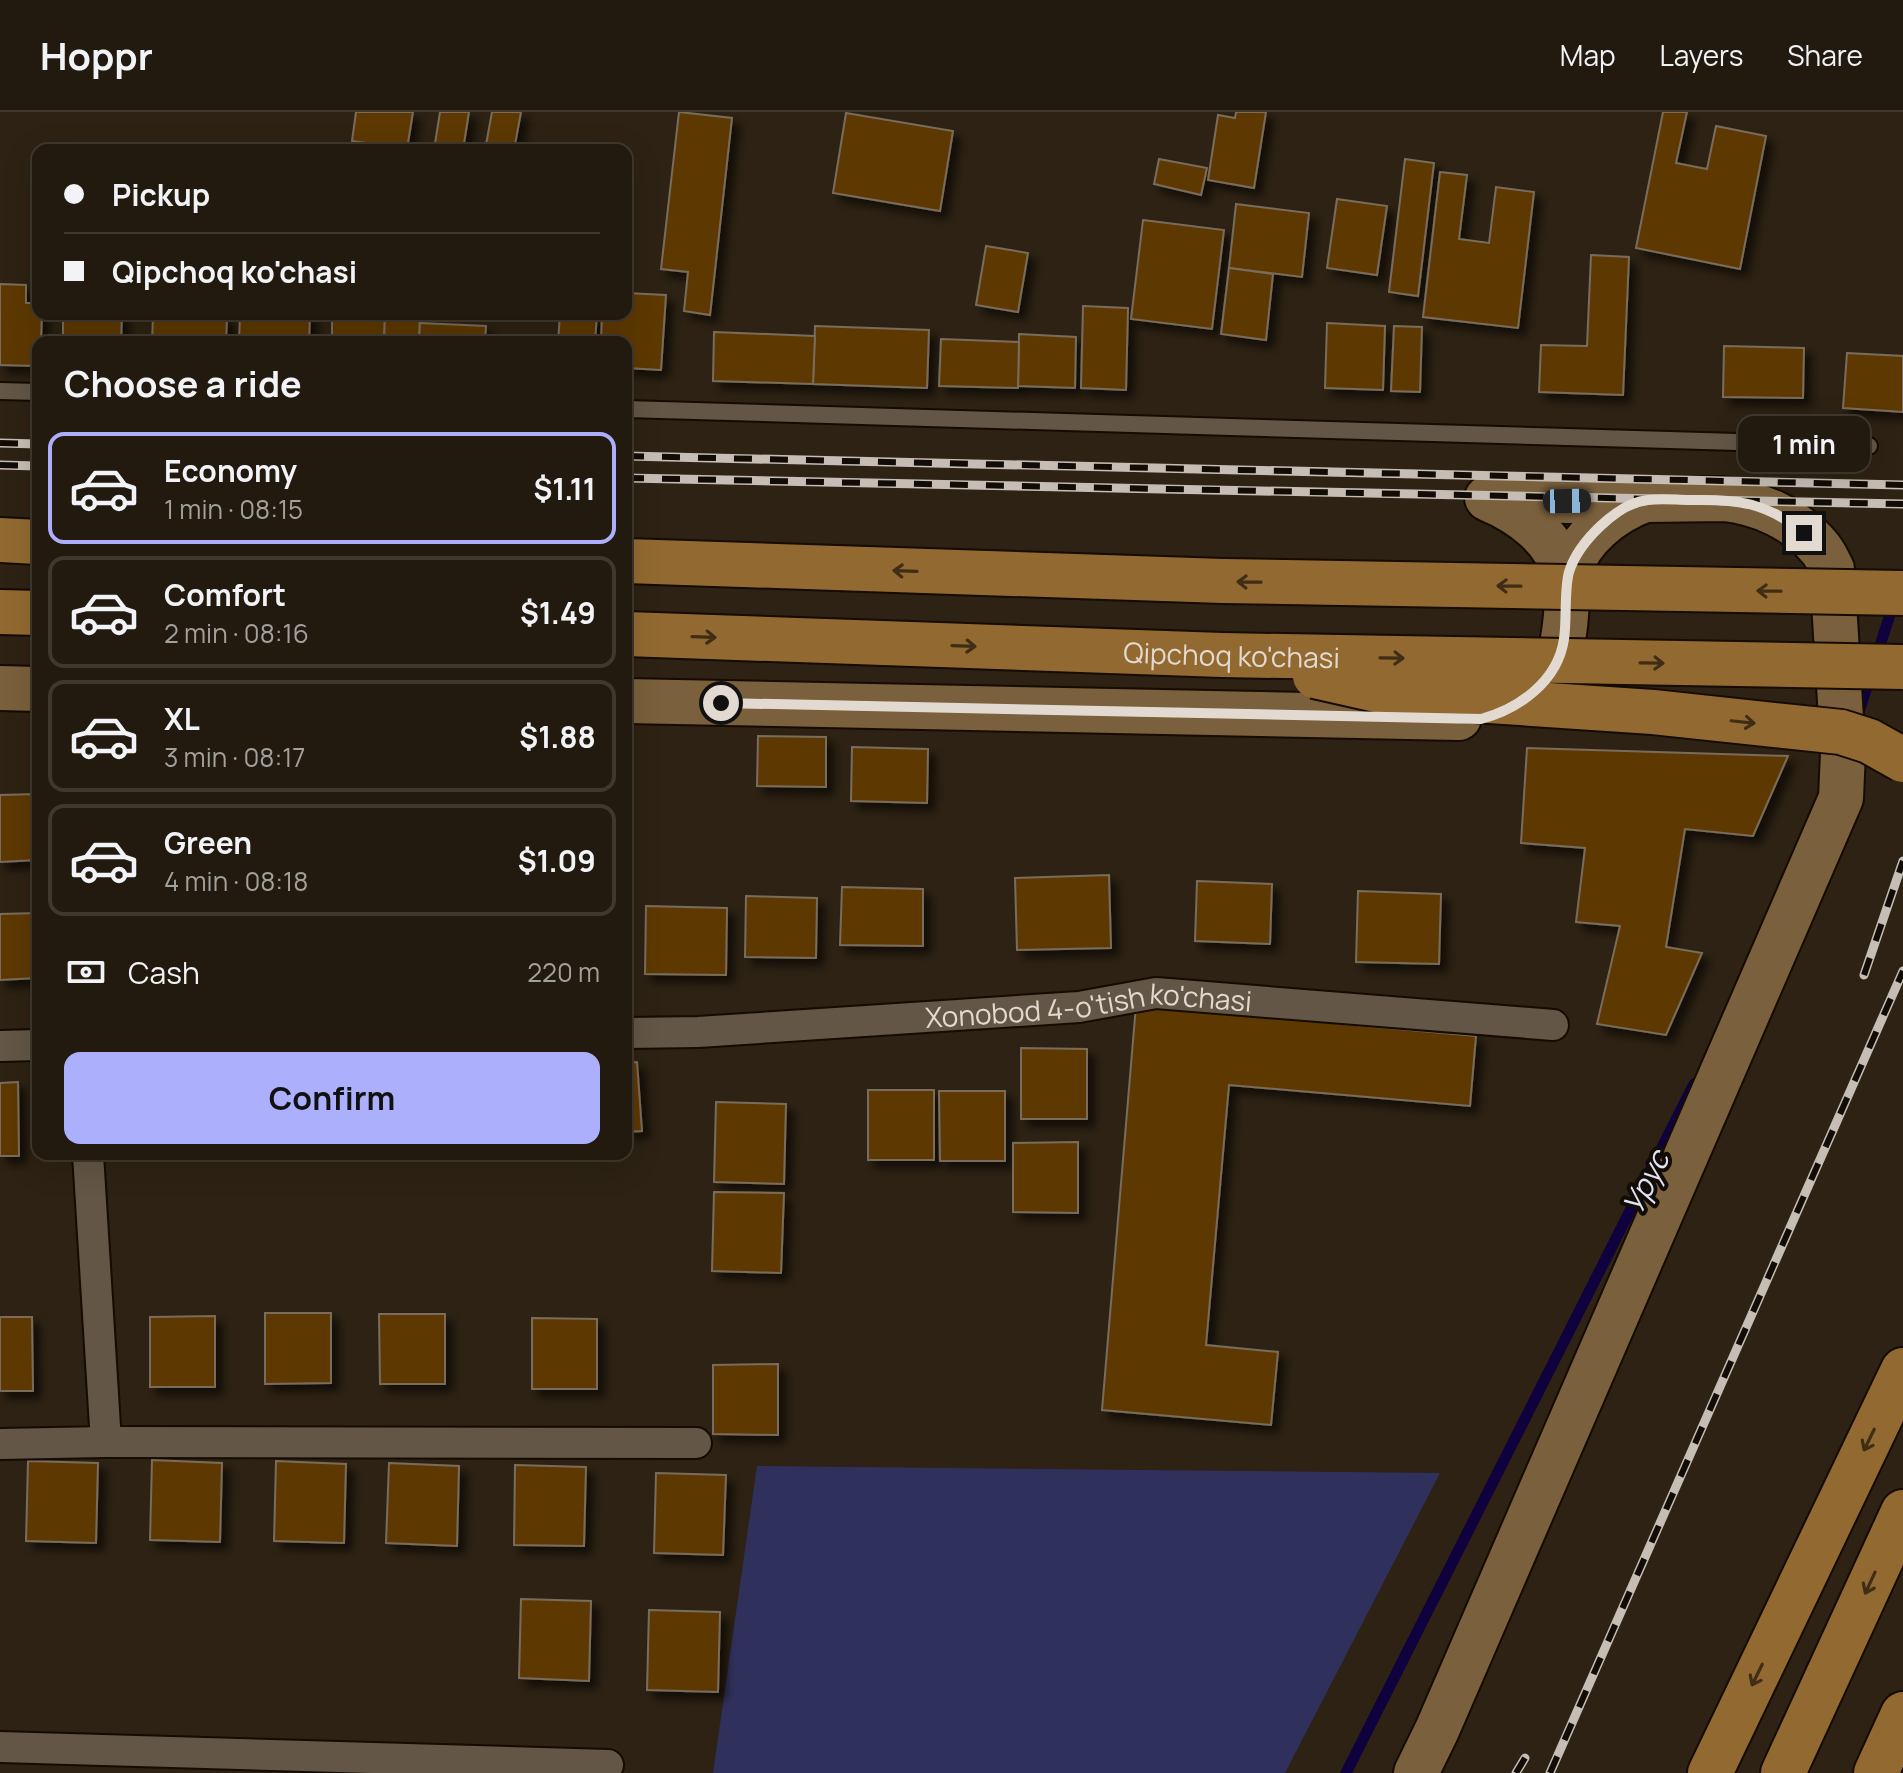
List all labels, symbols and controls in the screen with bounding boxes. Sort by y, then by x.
text: Hoppr [40,29,153,81]
text: Map [1560,36,1616,74]
text: Layers [1660,36,1743,74]
text: Share [1787,36,1863,74]
text: Pickup [112,174,210,215]
text: Qipchoq ko'chasi [112,251,357,292]
text: Choose a ride [64,359,302,408]
callout: 1 min [1738,417,1870,473]
text: 1 min [1772,426,1836,462]
text: Economy [164,450,297,491]
icon: car [68,452,140,524]
text: $1.11 [533,468,596,509]
car [1543,489,1591,513]
text: 1 min · 08:15 [164,491,303,527]
route end [1786,515,1822,551]
one-way arrow [892,563,919,578]
text: Comfort [164,574,286,615]
one-way arrow [1236,574,1263,590]
icon: car [68,576,140,648]
one-way arrow [1496,579,1523,594]
one-way arrow [1756,583,1783,599]
text: $1.49 [520,592,596,633]
text: 2 min · 08:16 [164,615,309,651]
one-way arrow [690,629,717,644]
street label: Qipchoq ko'chasi [1123,633,1340,676]
one-way arrow [950,639,977,654]
one-way arrow [1378,650,1405,666]
one-way arrow [1638,655,1665,671]
route start [703,685,739,721]
text: XL [164,698,200,739]
icon: car [68,700,140,772]
one-way arrow [1729,714,1756,729]
text: $1.88 [519,716,596,757]
text: 3 min · 08:17 [164,739,305,775]
text: Green [164,822,252,863]
icon: car [68,824,140,896]
text: $1.09 [518,840,596,881]
text: 4 min · 08:18 [164,863,308,899]
icon: cash [64,950,108,994]
text: Cash [128,952,200,993]
text: 220 m [527,954,600,990]
street label: Xonobod 4-o'tish ko'chasi [924,974,1253,1036]
button: Confirm [64,1052,600,1144]
water label: Урус [1612,1141,1679,1221]
one-way arrow [1861,1428,1876,1452]
one-way arrow [1862,1570,1877,1594]
one-way arrow [1749,1662,1764,1686]

